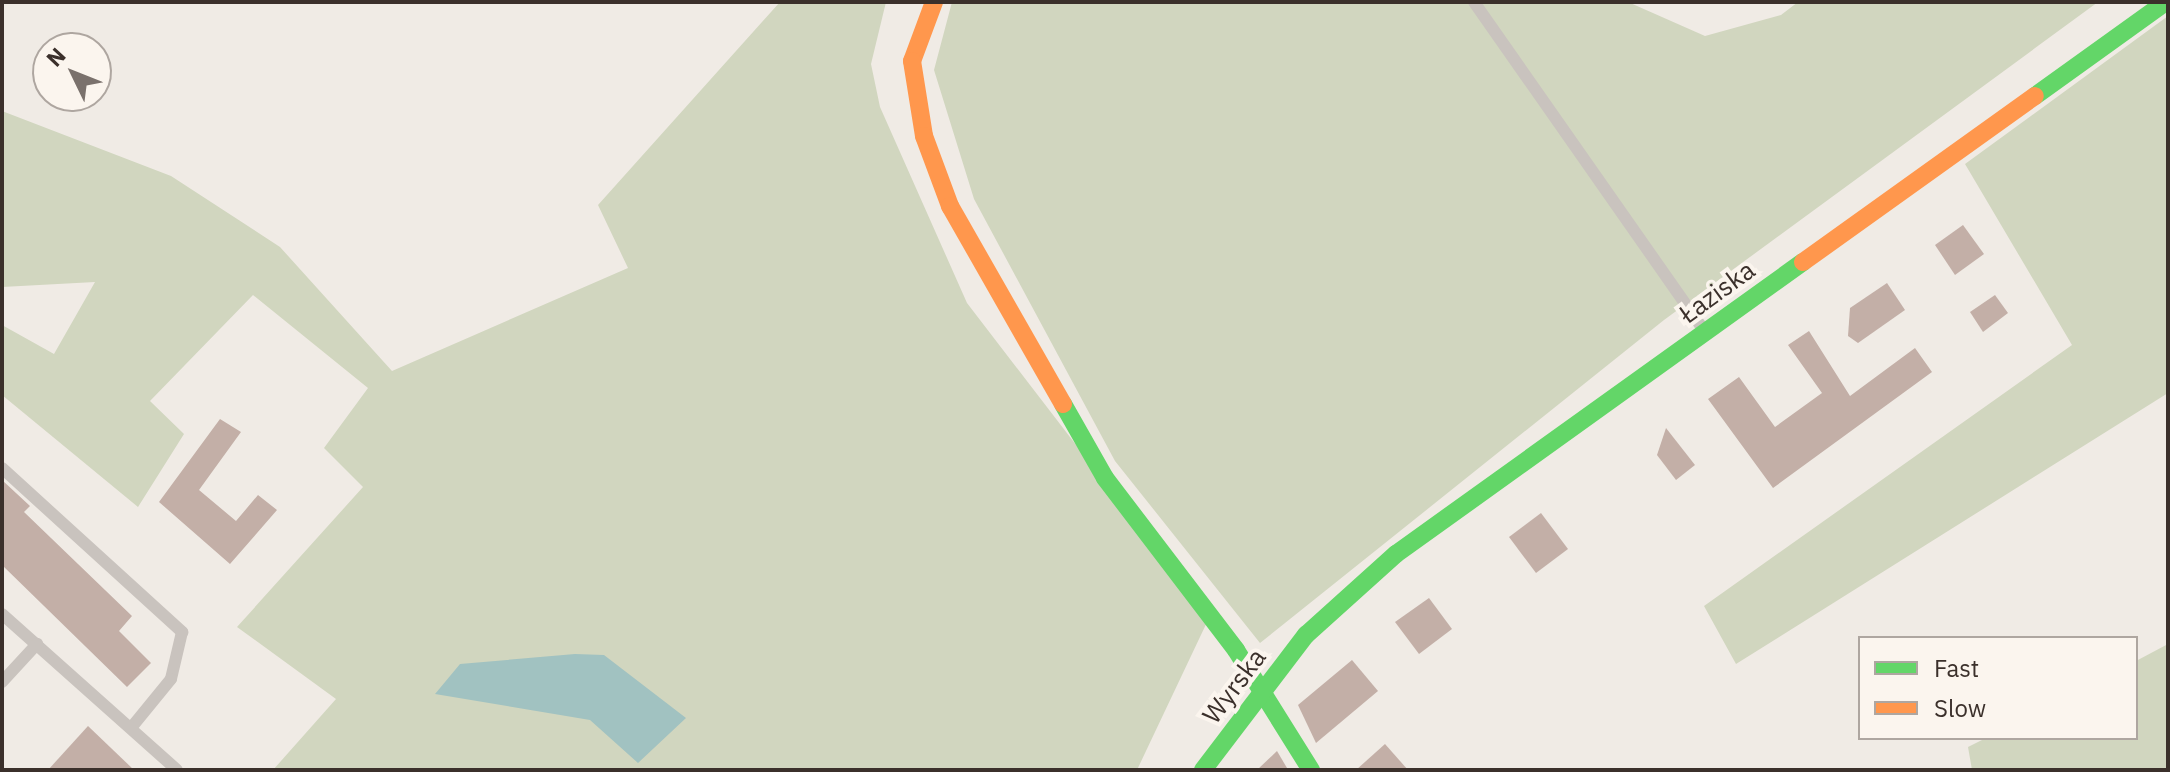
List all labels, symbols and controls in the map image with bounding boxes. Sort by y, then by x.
north arrow [32,32,112,112]
text: N [40,41,72,72]
street label: Łaziska [1673,254,1761,330]
legend [1858,636,2138,740]
street label: Wyrska [1196,642,1272,730]
text: Fast [1934,652,1979,684]
text: Slow [1934,692,1986,724]

